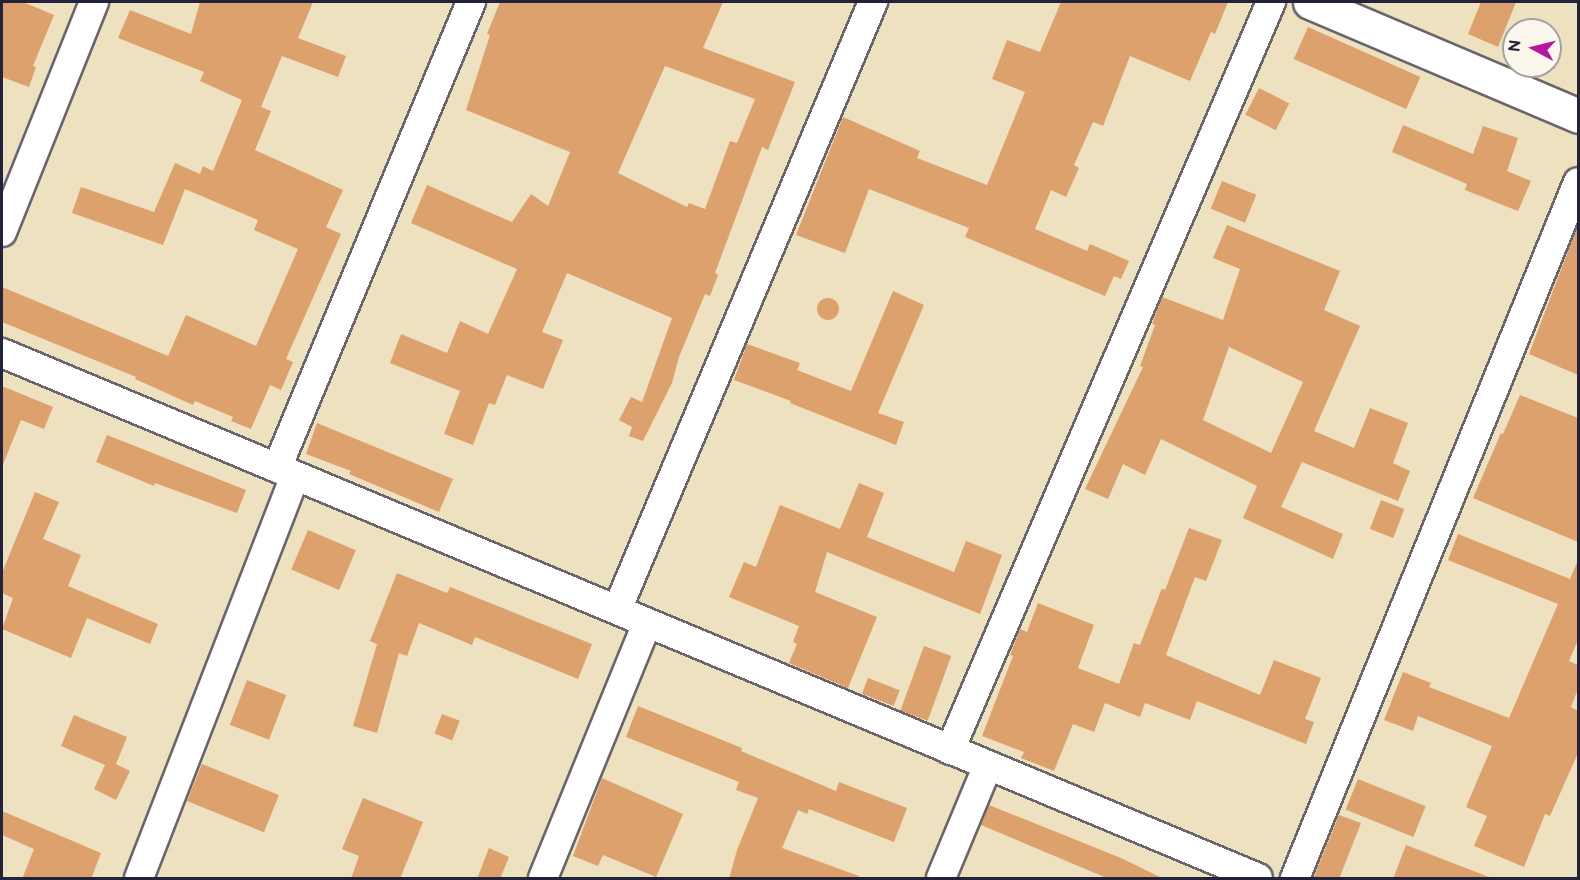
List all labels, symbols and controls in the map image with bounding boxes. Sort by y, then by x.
north arrow [1502,18,1562,78]
text: N [1505,39,1526,53]

